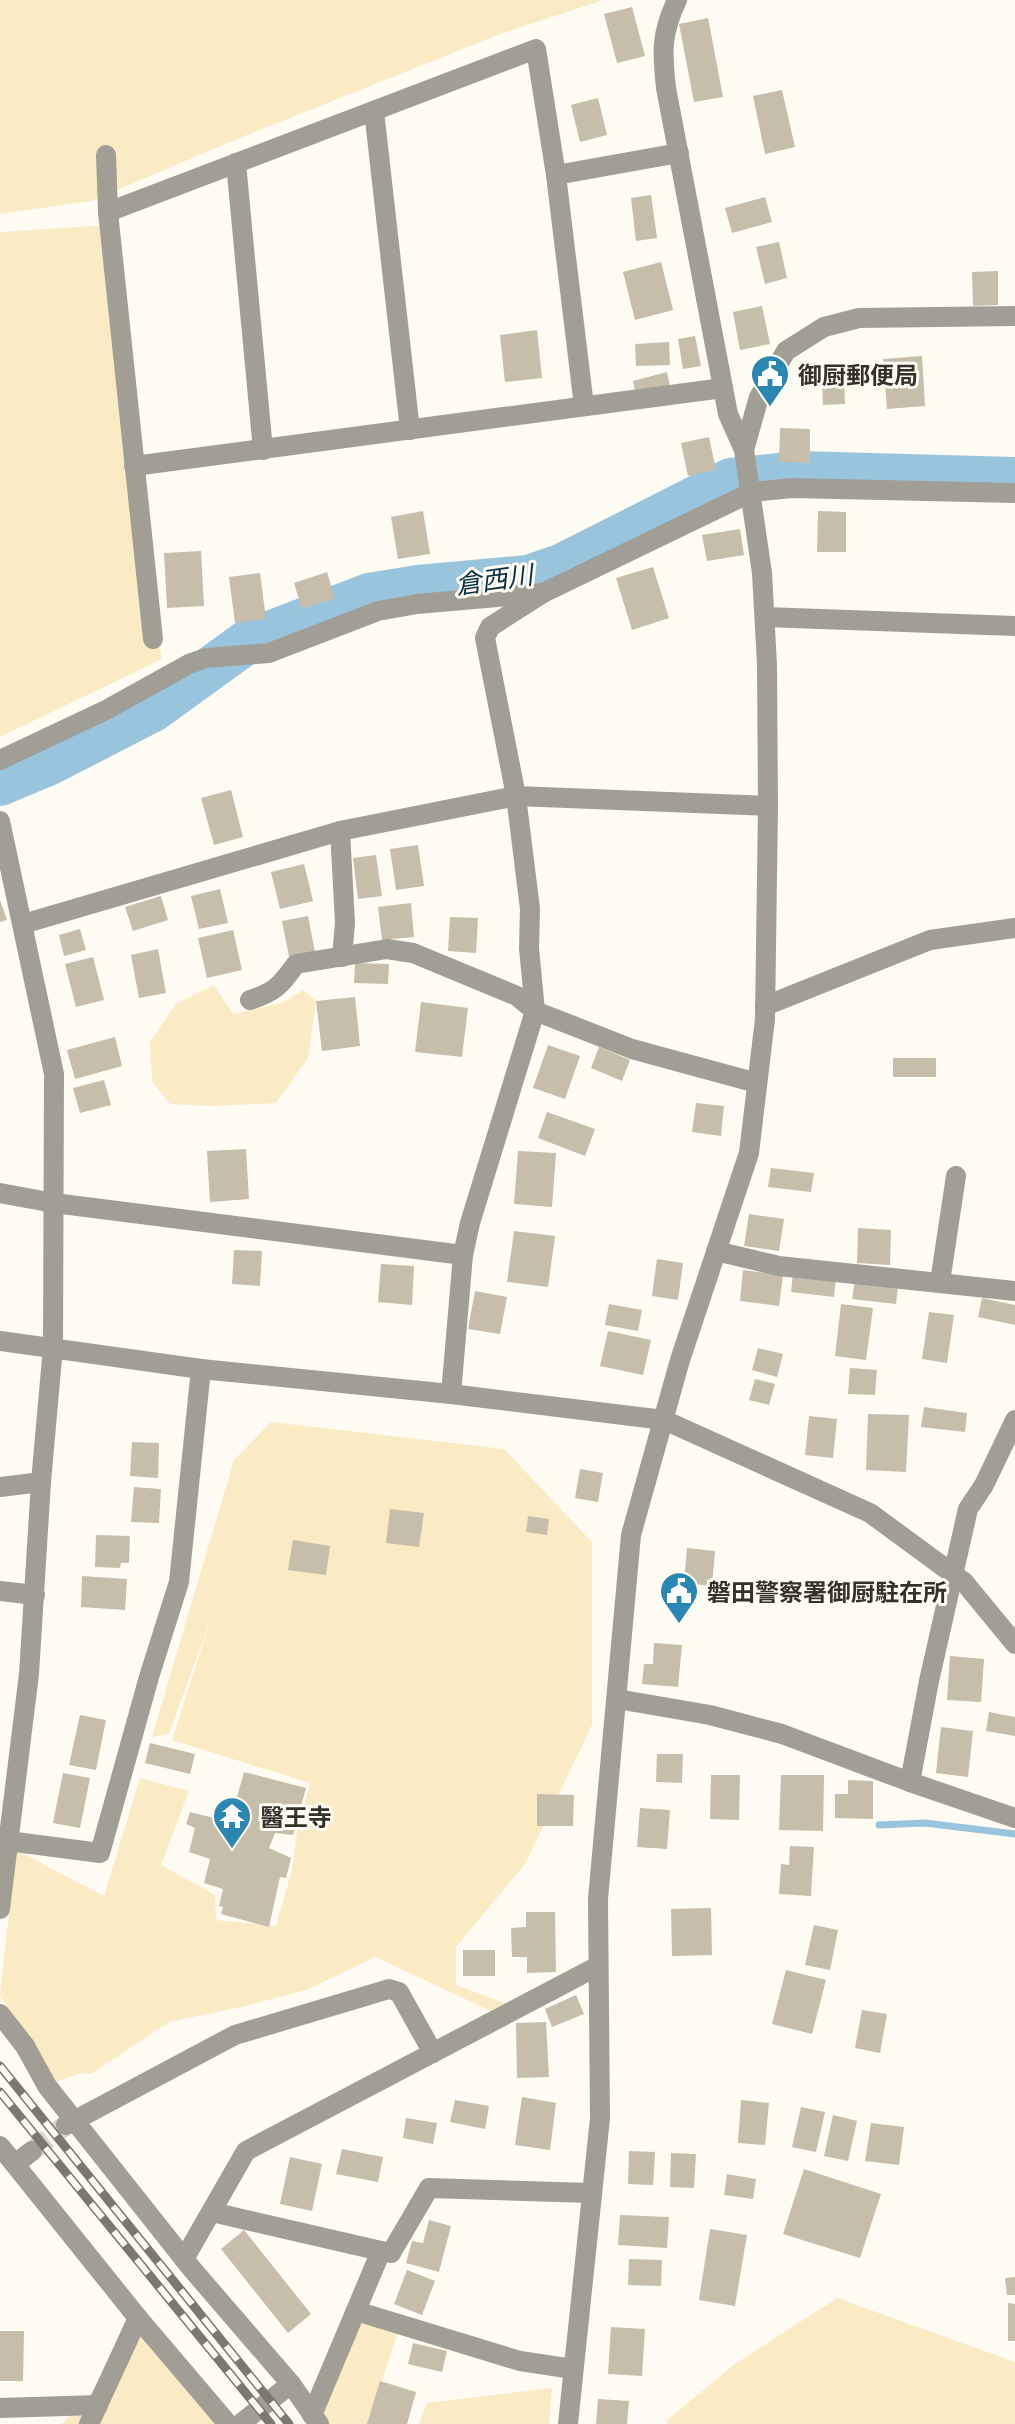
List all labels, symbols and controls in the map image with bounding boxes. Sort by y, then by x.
public building icon: 御厨郵便局 [749,353,791,408]
place label: 御厨郵便局 [798,358,918,391]
water label: 倉西川 [453,555,538,602]
public building icon: 磐田警察署御厨駐在所 [658,1570,700,1625]
place label: 磐田警察署御厨駐在所 [707,1575,947,1608]
temple icon: 醫王寺 [211,1795,253,1850]
place label: 醫王寺 [260,1800,332,1833]

